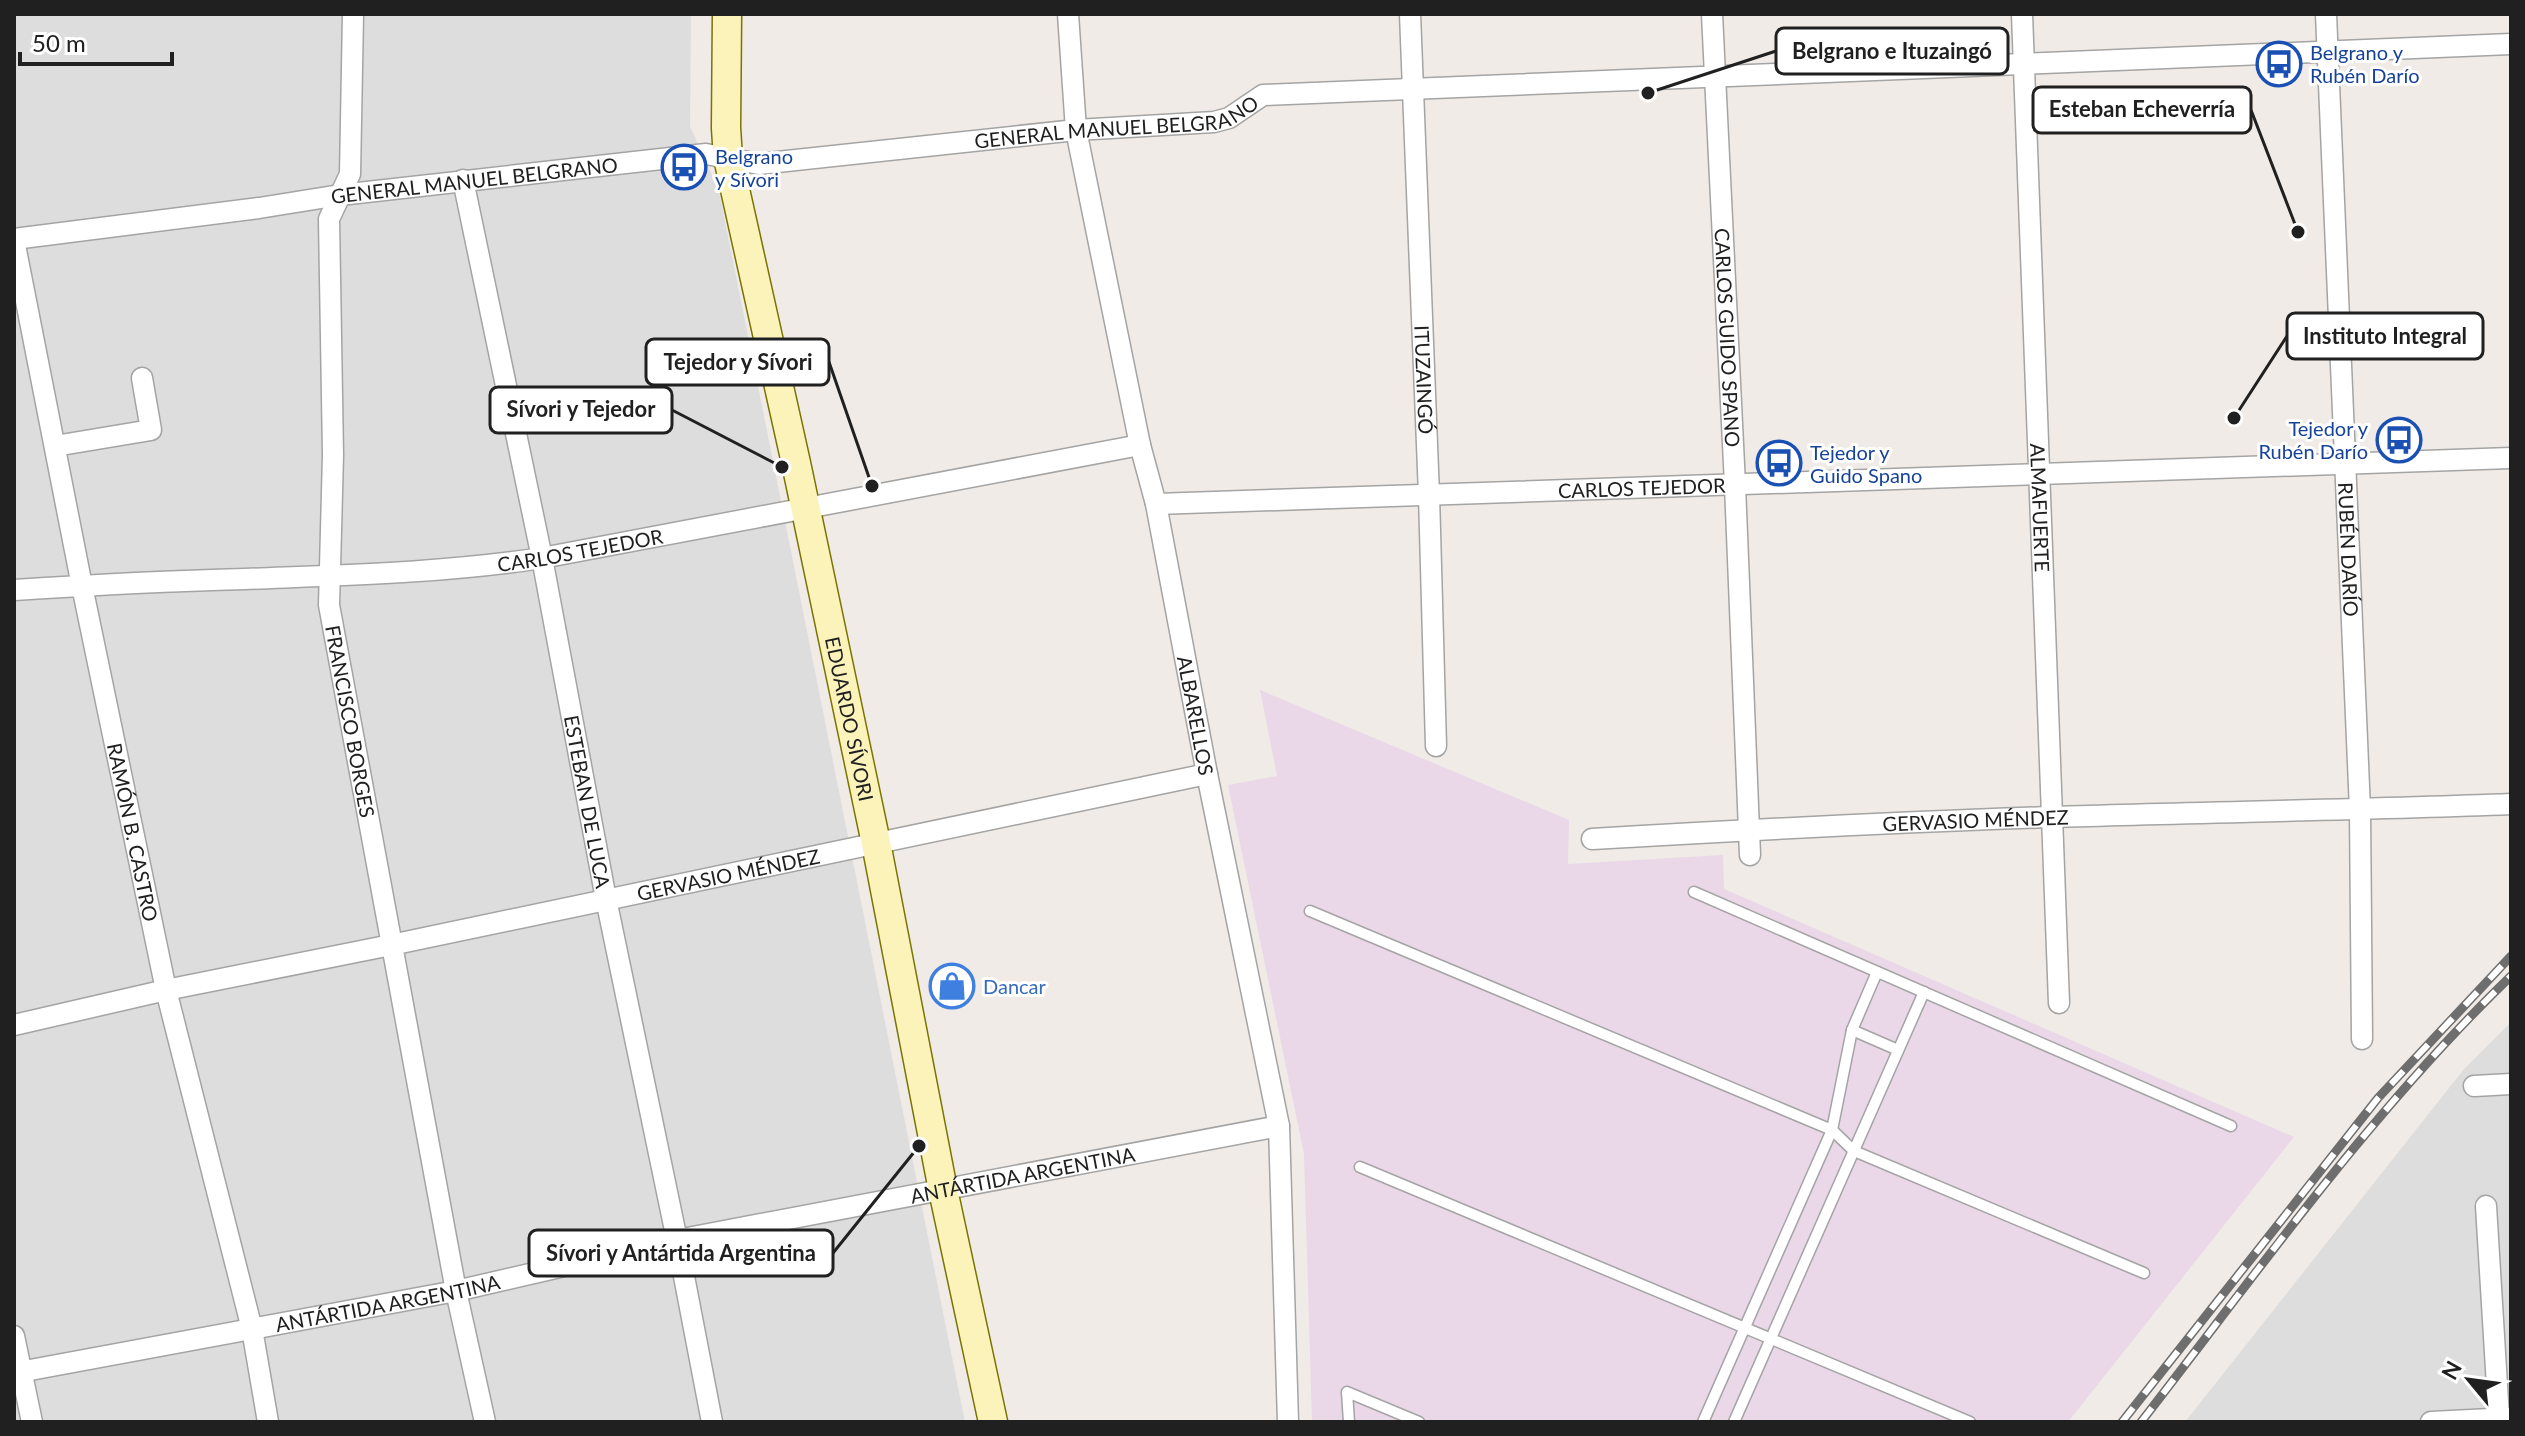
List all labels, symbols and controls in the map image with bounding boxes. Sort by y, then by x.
scale bar [20,16,172,66]
text: 50 m [32,28,86,57]
callout: Belgrano e Ituzaingó [1776,28,2008,74]
text: Belgrano e Ituzaingó [1792,37,1992,64]
bus stop icon: Belgrano y Rubén Darío [2255,40,2303,88]
place label: Belgrano y Rubén Darío [2310,40,2420,87]
callout: Esteban Echeverría [2033,87,2251,133]
street label: GENERAL MANUEL BELGRANO [973,90,1263,153]
text: Esteban Echeverría [2049,95,2235,122]
bus stop icon: Belgrano y Sívori [660,143,708,191]
place label: Belgrano y Sívori [715,144,793,191]
street label: GENERAL MANUEL BELGRANO [329,152,619,208]
street label: CARLOS GUIDO SPANO [1710,228,1745,448]
callout: Instituto Integral [2287,313,2483,359]
text: Instituto Integral [2303,322,2467,349]
street label: ITUZAINGÓ [1410,325,1439,435]
callout: Tejedor y Sívori [646,339,829,385]
text: Tejedor y Sívori [663,348,813,375]
callout: Sívori y Tejedor [490,387,672,433]
text: Sívori y Tejedor [507,395,656,422]
place label: Tejedor y Rubén Darío [2258,416,2369,463]
bus stop icon: Tejedor y Rubén Darío [2375,416,2423,464]
bus stop icon: Tejedor y Guido Spano [1755,439,1803,487]
place label: Tejedor y Guido Spano [1810,440,1922,487]
street label: ALMAFUERTE [2026,443,2055,573]
street label: CARLOS TEJEDOR [1558,473,1726,502]
street label: RUBÉN DARÍO [2334,482,2364,617]
street label: CARLOS TEJEDOR [496,523,665,576]
street label: FRANCISCO BORGES [321,623,380,819]
street label: EDUARDO SÍVORI [821,634,879,803]
street label: ALBARELLOS [1173,654,1219,777]
street label: ESTEBAN DE LUCA [560,713,616,891]
street label: RAMÓN B. CASTRO [103,741,163,924]
street label: GERVASIO MÉNDEZ [1882,804,2069,836]
street label: GERVASIO MÉNDEZ [635,843,822,905]
shop icon: Dancar [928,962,976,1010]
place label: Dancar [983,974,1047,998]
street label: ANTÁRTIDA ARGENTINA [908,1141,1137,1208]
callout: Sívori y Antártida Argentina [529,1230,833,1276]
text: Sívori y Antártida Argentina [546,1239,816,1266]
street label: ANTÁRTIDA ARGENTINA [273,1269,503,1336]
north arrow [2429,1340,2509,1420]
text: N [2435,1356,2467,1384]

